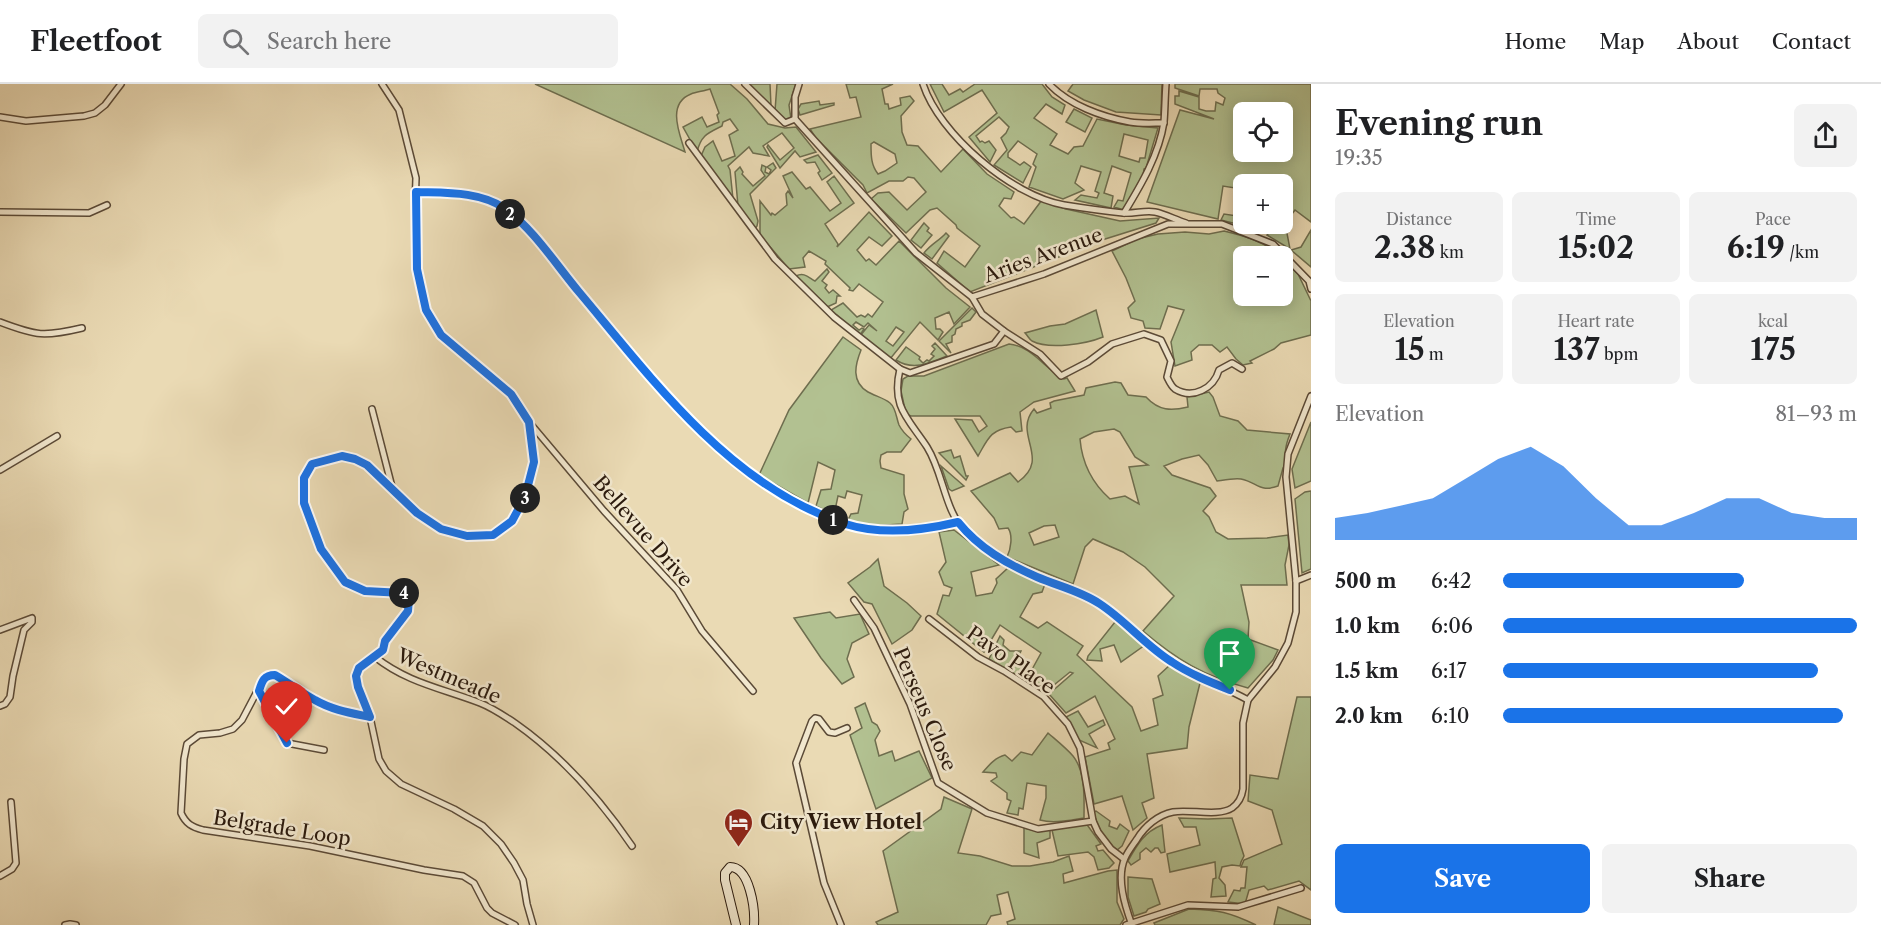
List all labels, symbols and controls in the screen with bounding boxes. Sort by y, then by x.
search box [198,14,618,68]
text: Fleetfoot [30,24,162,58]
icon: search [219,25,252,58]
text: Search here [267,28,391,55]
text: Home [1505,29,1566,54]
text: Map [1599,29,1644,54]
text: About [1677,29,1739,54]
text: Contact [1772,29,1851,54]
map controls [1233,102,1293,306]
button: locate [1233,102,1293,162]
text: Evening run [1335,103,1543,144]
button: share [1794,104,1857,167]
text: 19:35 [1335,146,1383,170]
button: + [1233,174,1293,234]
pin: 2 [495,199,525,229]
text: 2 [505,204,515,224]
text: Distance [1386,209,1452,229]
text: Time [1576,209,1616,229]
text: Pace [1755,209,1791,229]
street label: Aries Avenue [979,222,1106,288]
text: 2.38 [1374,229,1436,266]
text: 15:02 [1558,229,1634,266]
text: 6:19 [1727,229,1785,266]
text: km [1436,242,1464,262]
text: /km [1785,242,1819,262]
button: − [1233,246,1293,306]
text: Elevation [1383,311,1455,331]
text: Heart rate [1557,311,1635,331]
text: kcal [1758,311,1788,331]
text: 15 [1394,331,1424,368]
text: 137 [1554,331,1600,368]
text: 175 [1750,331,1796,368]
text: m [1424,344,1444,364]
text: bpm [1600,344,1638,364]
text: Elevation [1335,402,1424,426]
text: 81–93 m [1775,402,1857,426]
street label: Bellevue Drive [588,470,698,592]
pin: 3 [510,483,540,513]
text: 3 [520,488,530,508]
pin: 1 [818,505,848,535]
text: 1 [829,510,837,530]
text: 500 m [1335,569,1396,593]
text: 6:42 [1431,569,1471,593]
pin: 4 [389,578,419,608]
text: 4 [399,583,409,603]
text: 1.0 km [1335,614,1400,638]
text: 6:06 [1431,614,1473,638]
street label: Pavo Place [962,621,1060,699]
pin [1204,628,1255,690]
icon: arrive [1213,637,1246,670]
street label: Westmeade [392,643,505,709]
street label: Perseus Close [888,644,962,774]
text: 1.5 km [1335,659,1399,683]
text: 6:17 [1431,659,1467,683]
pin [261,681,312,743]
icon: check [270,690,303,723]
text: 2.0 km [1335,704,1403,728]
text: 6:10 [1431,704,1469,728]
street label: Belgrade Loop [211,805,353,851]
hotel icon: City View Hotel [723,806,755,848]
place label: City View Hotel [760,810,922,834]
button: Save [1335,844,1590,913]
button: Share [1602,844,1857,913]

